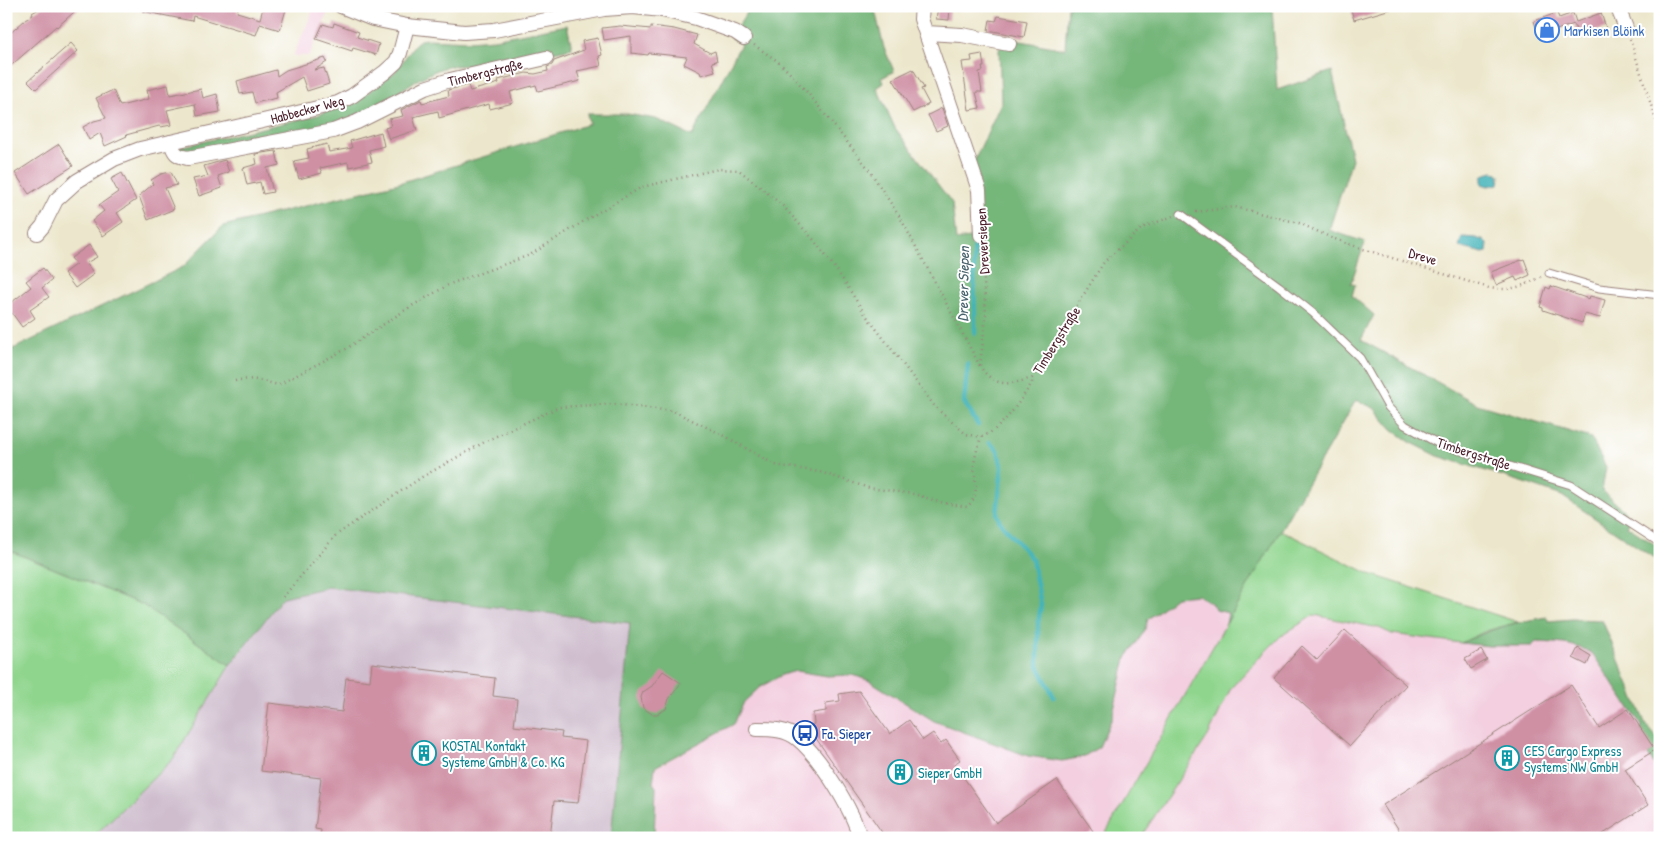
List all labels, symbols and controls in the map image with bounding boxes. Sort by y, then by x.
shop icon: Markisen Blöink [1534,17,1560,43]
place label: Markisen Blöink [1564,21,1645,40]
street label: Timbergstraße [446,53,525,91]
street label: Habbecker Weg [268,90,346,129]
street label: Dreversiepen [971,207,994,275]
street label: Dreve [1406,243,1440,269]
water label: Drever Siepen [952,245,974,322]
street label: Timbergstraße [1028,302,1085,378]
street label: Timbergstraße [1435,432,1514,475]
bus stop icon: Fa. Sieper [792,720,818,746]
place label: Fa. Sieper [821,724,872,744]
place label: KOSTAL Kontakt Systeme GmbH & Co. KG [442,736,565,772]
building icon: KOSTAL Kontakt Systeme GmbH & Co. KG [411,740,437,766]
place label: CES Cargo Express Systems NW GmbH [1524,741,1621,777]
building icon: CES Cargo Express Systems NW GmbH [1494,745,1520,771]
building icon: Sieper GmbH [887,759,913,785]
place label: Sieper GmbH [918,763,982,783]

